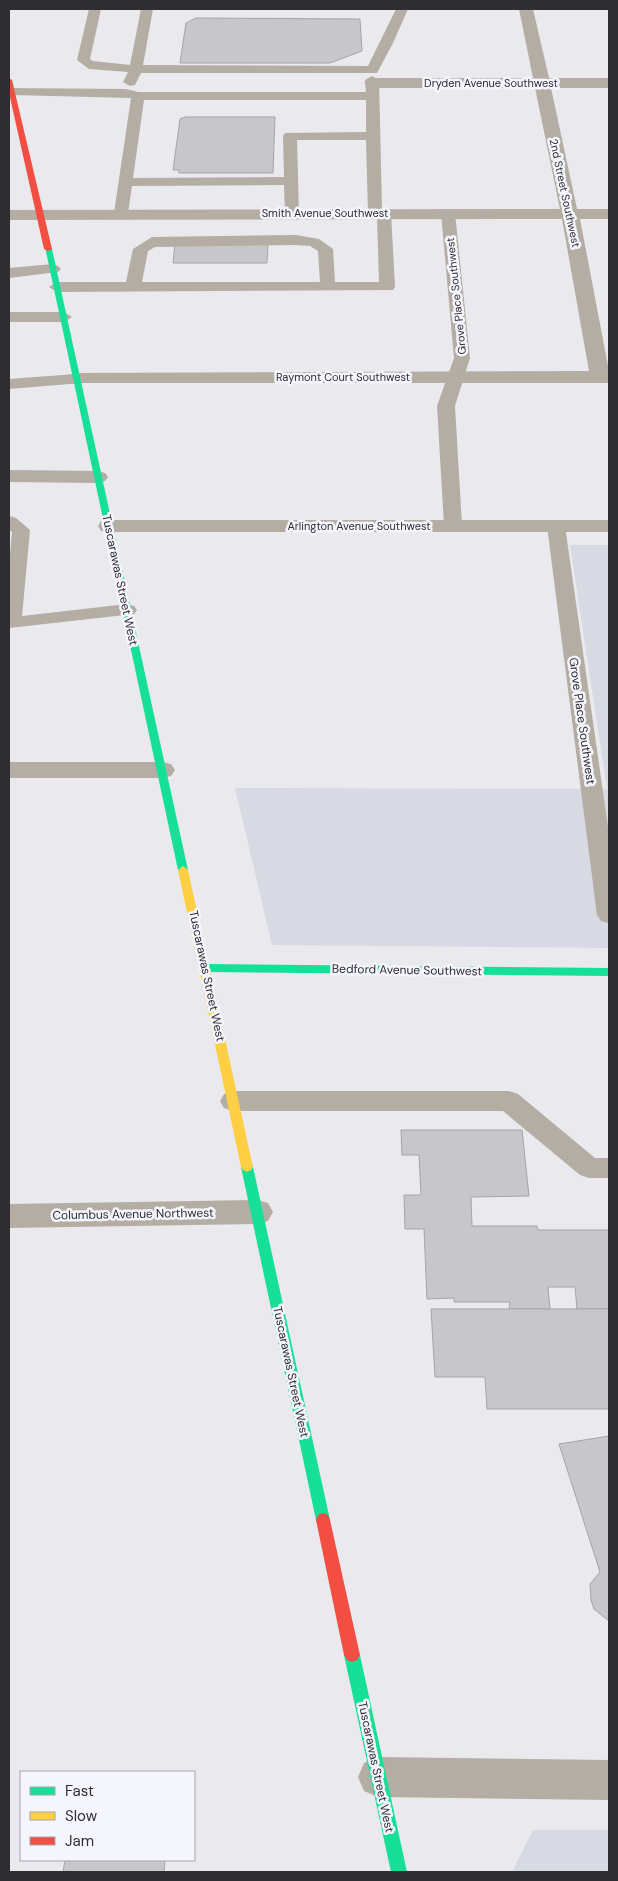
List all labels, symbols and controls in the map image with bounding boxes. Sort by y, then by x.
street label: Dryden Avenue Southwest [424,76,558,90]
street label: 2nd Street Southwest [547,138,583,248]
street label: Smith Avenue Southwest [262,206,388,220]
street label: Grove Place Southwest [443,237,469,355]
street label: Raymont Court Southwest [276,370,410,384]
street label: Tuscarawas Street West [98,513,142,647]
street label: Arlington Avenue Southwest [287,519,431,533]
street label: Grove Place Southwest [565,657,599,786]
street label: Tuscarawas Street West [185,909,229,1043]
street label: Bedford Avenue Southwest [332,961,483,979]
street label: Columbus Avenue Northwest [52,1205,214,1223]
street label: Tuscarawas Street West [269,1305,313,1439]
street label: Tuscarawas Street West [354,1700,398,1834]
legend [20,1771,195,1861]
text: Fast [65,1781,94,1801]
text: Slow [65,1806,98,1826]
text: Jam [65,1831,94,1851]

